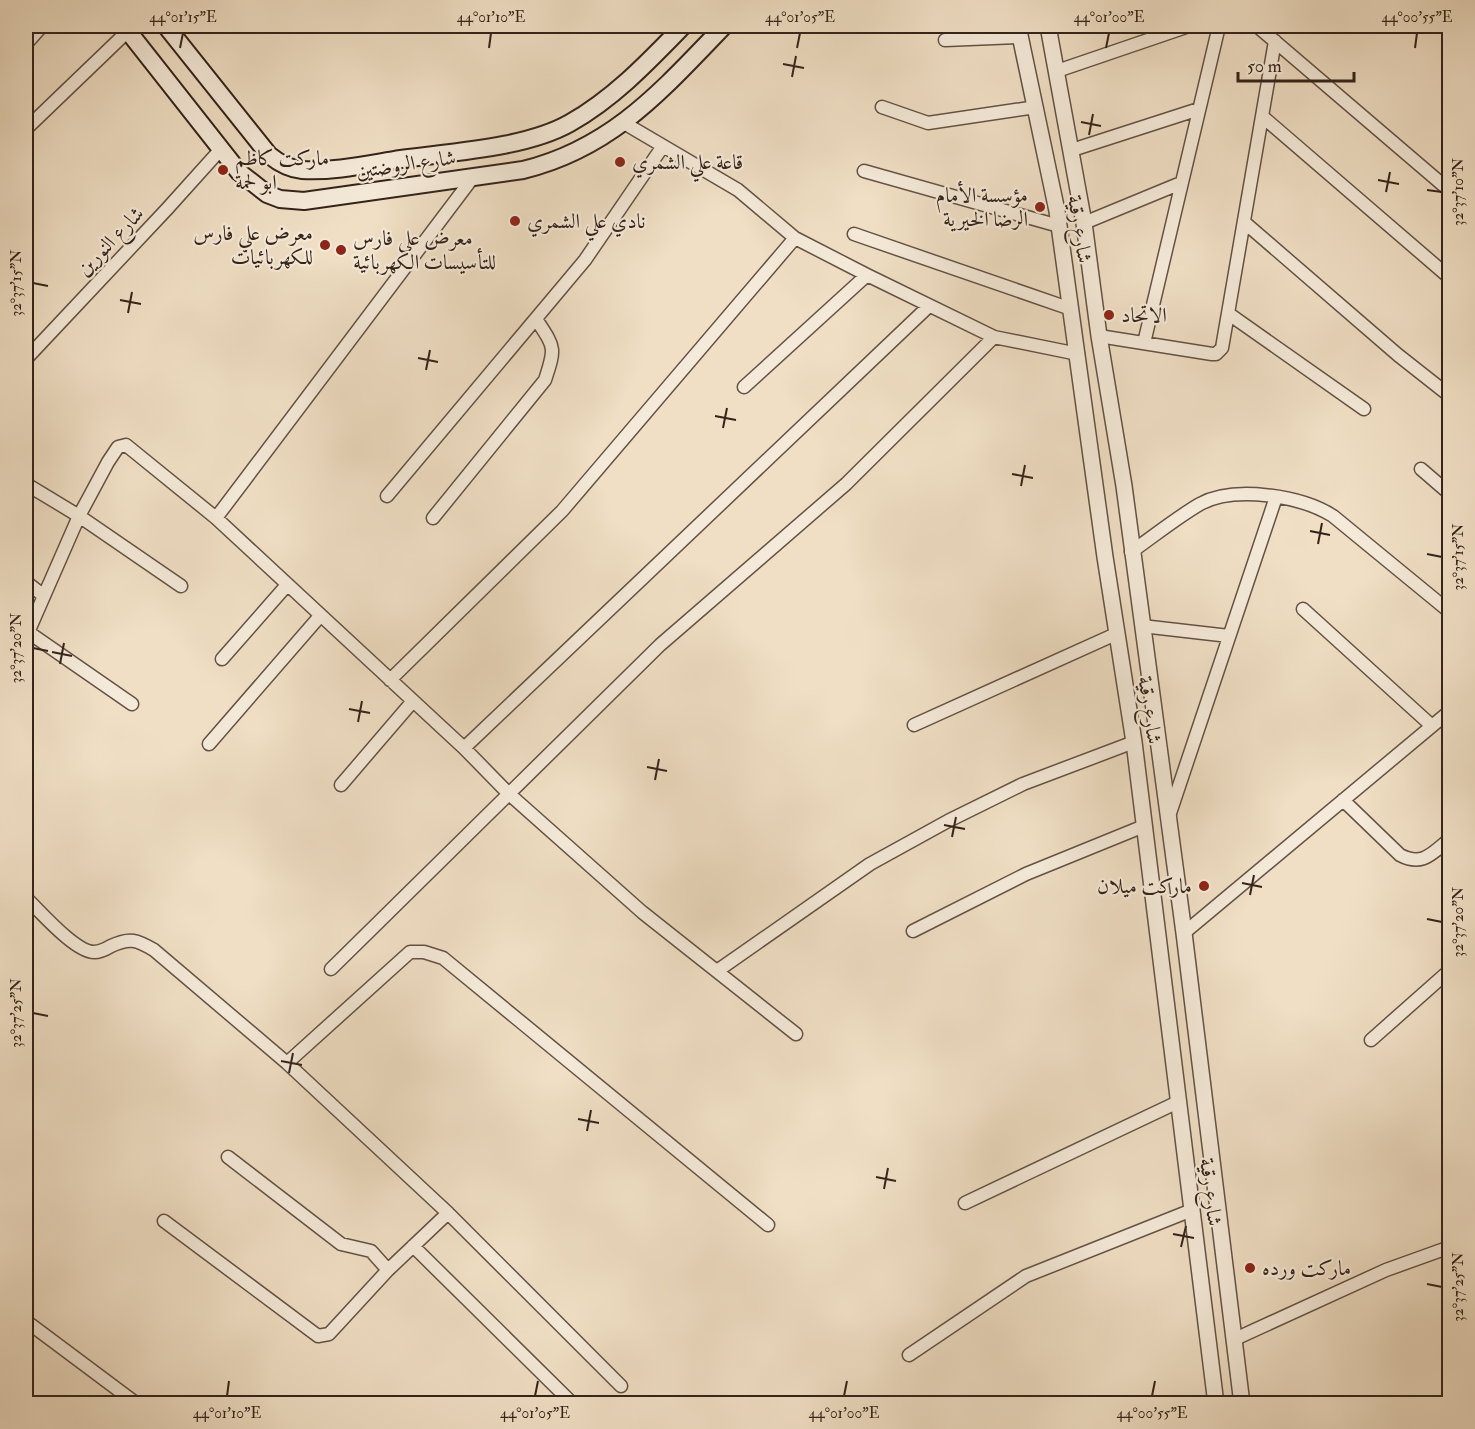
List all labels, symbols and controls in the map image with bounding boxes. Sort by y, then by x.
text: 44°01'15"E [149,8,217,27]
text: 44°01'10"E [457,8,525,27]
text: 44°01'05"E [765,8,835,27]
text: 44°01'00"E [1074,8,1145,27]
text: 44°00'55"E [1381,8,1453,27]
scale bar [1238,45,1354,83]
text: 50 m [1247,55,1282,78]
street label: شارع الروضتين [355,144,458,189]
place label: ماركت كاظم ابو لحمة [235,145,329,196]
place label: قاعة علي الشمري [632,149,743,182]
marker: قاعة علي الشمري [613,155,627,169]
text: 32°37'10"N [1449,157,1468,226]
marker: ماركت كاظم ابو لحمة [216,163,230,177]
place label: مؤسسة الأمام الرضا الخيرية [936,180,1028,233]
street label: شارع رقية [1057,193,1098,266]
marker: مؤسسة الأمام الرضا الخيرية [1033,200,1047,214]
street label: شارع النورين [71,201,153,285]
place label: نادي علي الشمري [527,208,645,241]
marker: نادي علي الشمري [508,214,522,228]
place label: معرض علي فارس للكهربائيات [193,220,313,271]
place label: معرض علي فارس للتأسيسات الكهربائية [353,225,496,276]
marker: معرض علي فارس للكهربائيات [318,238,332,252]
marker: معرض علي فارس للتأسيسات الكهربائية [334,243,348,257]
text: 32°37'15"N [7,249,26,317]
place label: الاتحاد [1121,302,1167,329]
marker: الاتحاد [1102,308,1116,322]
text: 32°37'15"N [1449,523,1468,591]
text: 32°37'20"N [7,612,26,683]
street label: شارع رقية [1127,674,1168,746]
place label: ماركت ميلان [1097,873,1192,900]
marker: ماركت ميلان [1197,879,1211,893]
text: 32°37'20"N [1449,886,1468,957]
text: 32°37'25"N [7,978,26,1048]
street label: شارع رقية [1189,1156,1228,1228]
text: 32°37'25"N [1449,1252,1468,1322]
place label: ماركت ورده [1262,1255,1351,1282]
marker: ماركت ورده [1243,1261,1257,1275]
text: 44°01'10"E [193,1404,261,1423]
text: 44°01'05"E [500,1404,570,1423]
text: 44°01'00"E [809,1404,880,1423]
text: 44°00'55"E [1116,1404,1188,1423]

